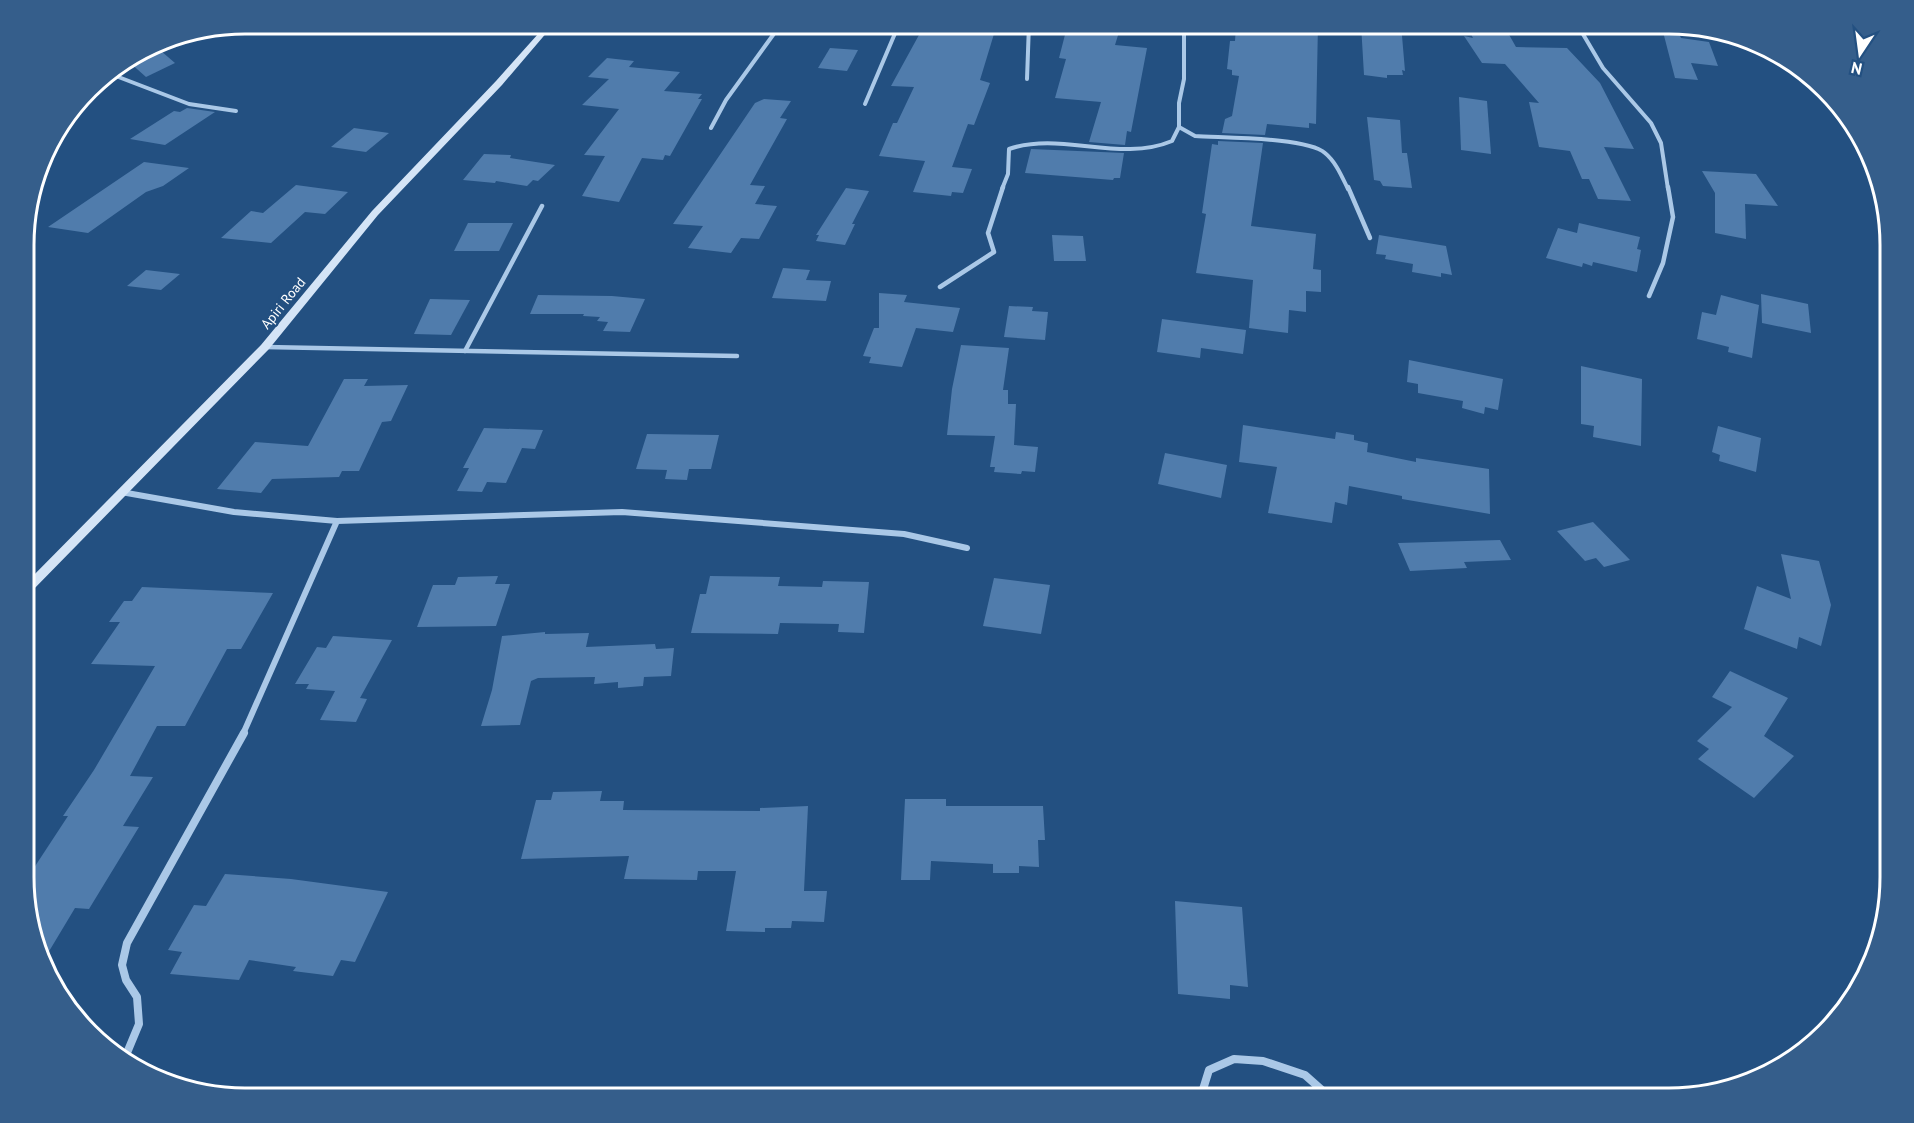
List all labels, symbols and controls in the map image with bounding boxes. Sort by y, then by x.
north arrow [1830,24,1890,84]
text: N [1849,58,1864,80]
street label: Apiri Road [257,273,309,333]

